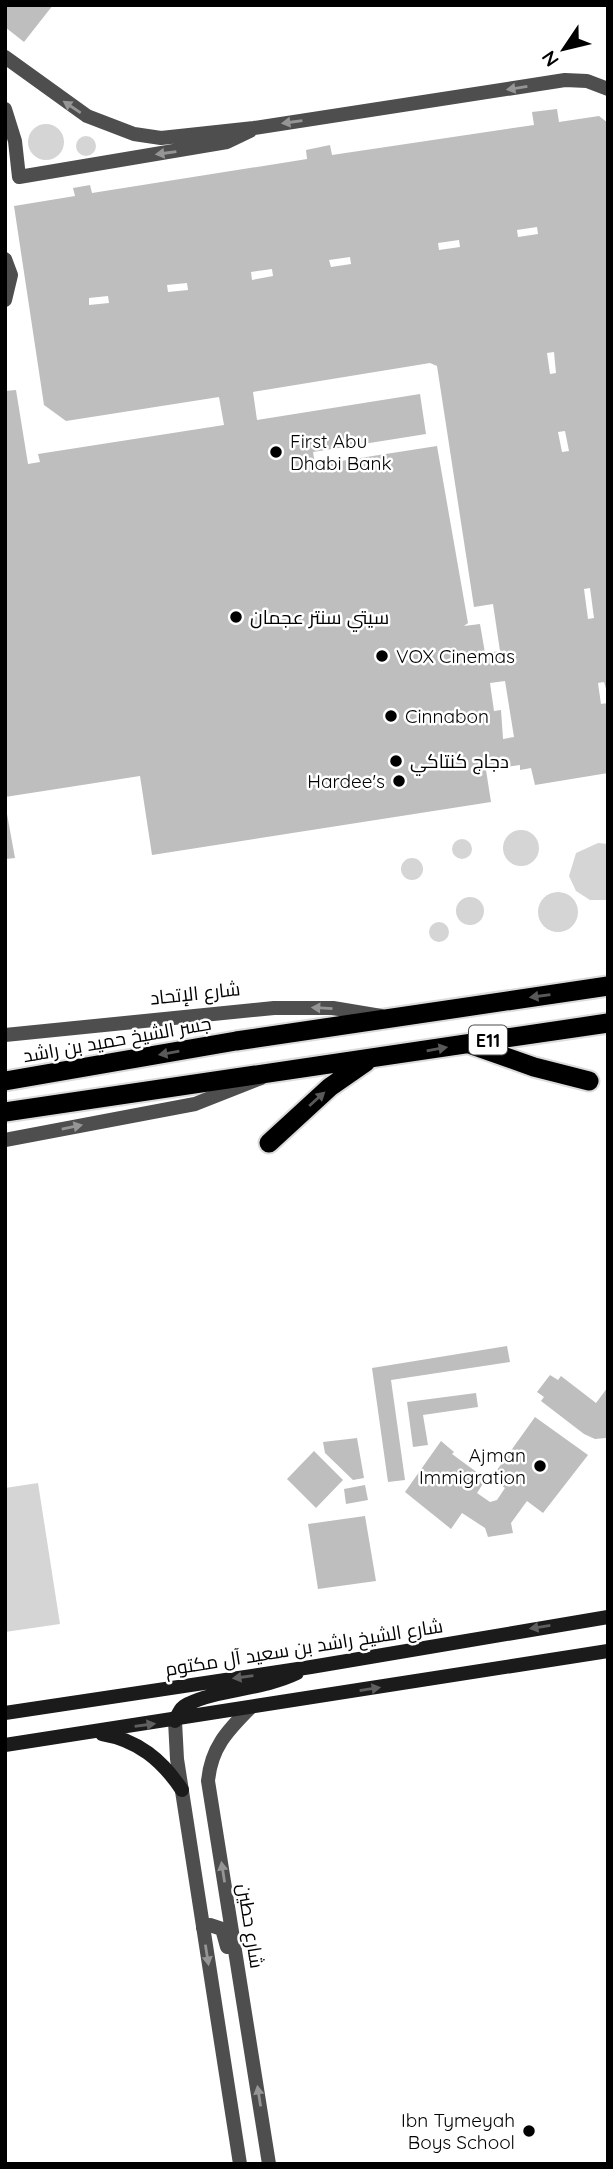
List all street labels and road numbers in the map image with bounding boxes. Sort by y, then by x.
street label: شارع الإتحاد [149,976,242,1012]
street label: جسر الشيخ حميد بن راشد [21,1011,213,1069]
road number: E11 [469,1026,507,1055]
street label: شارع الشيخ راشد بن سعيد آل مكتوم [163,1613,445,1683]
street label: شارع حطين [230,1882,270,1970]

